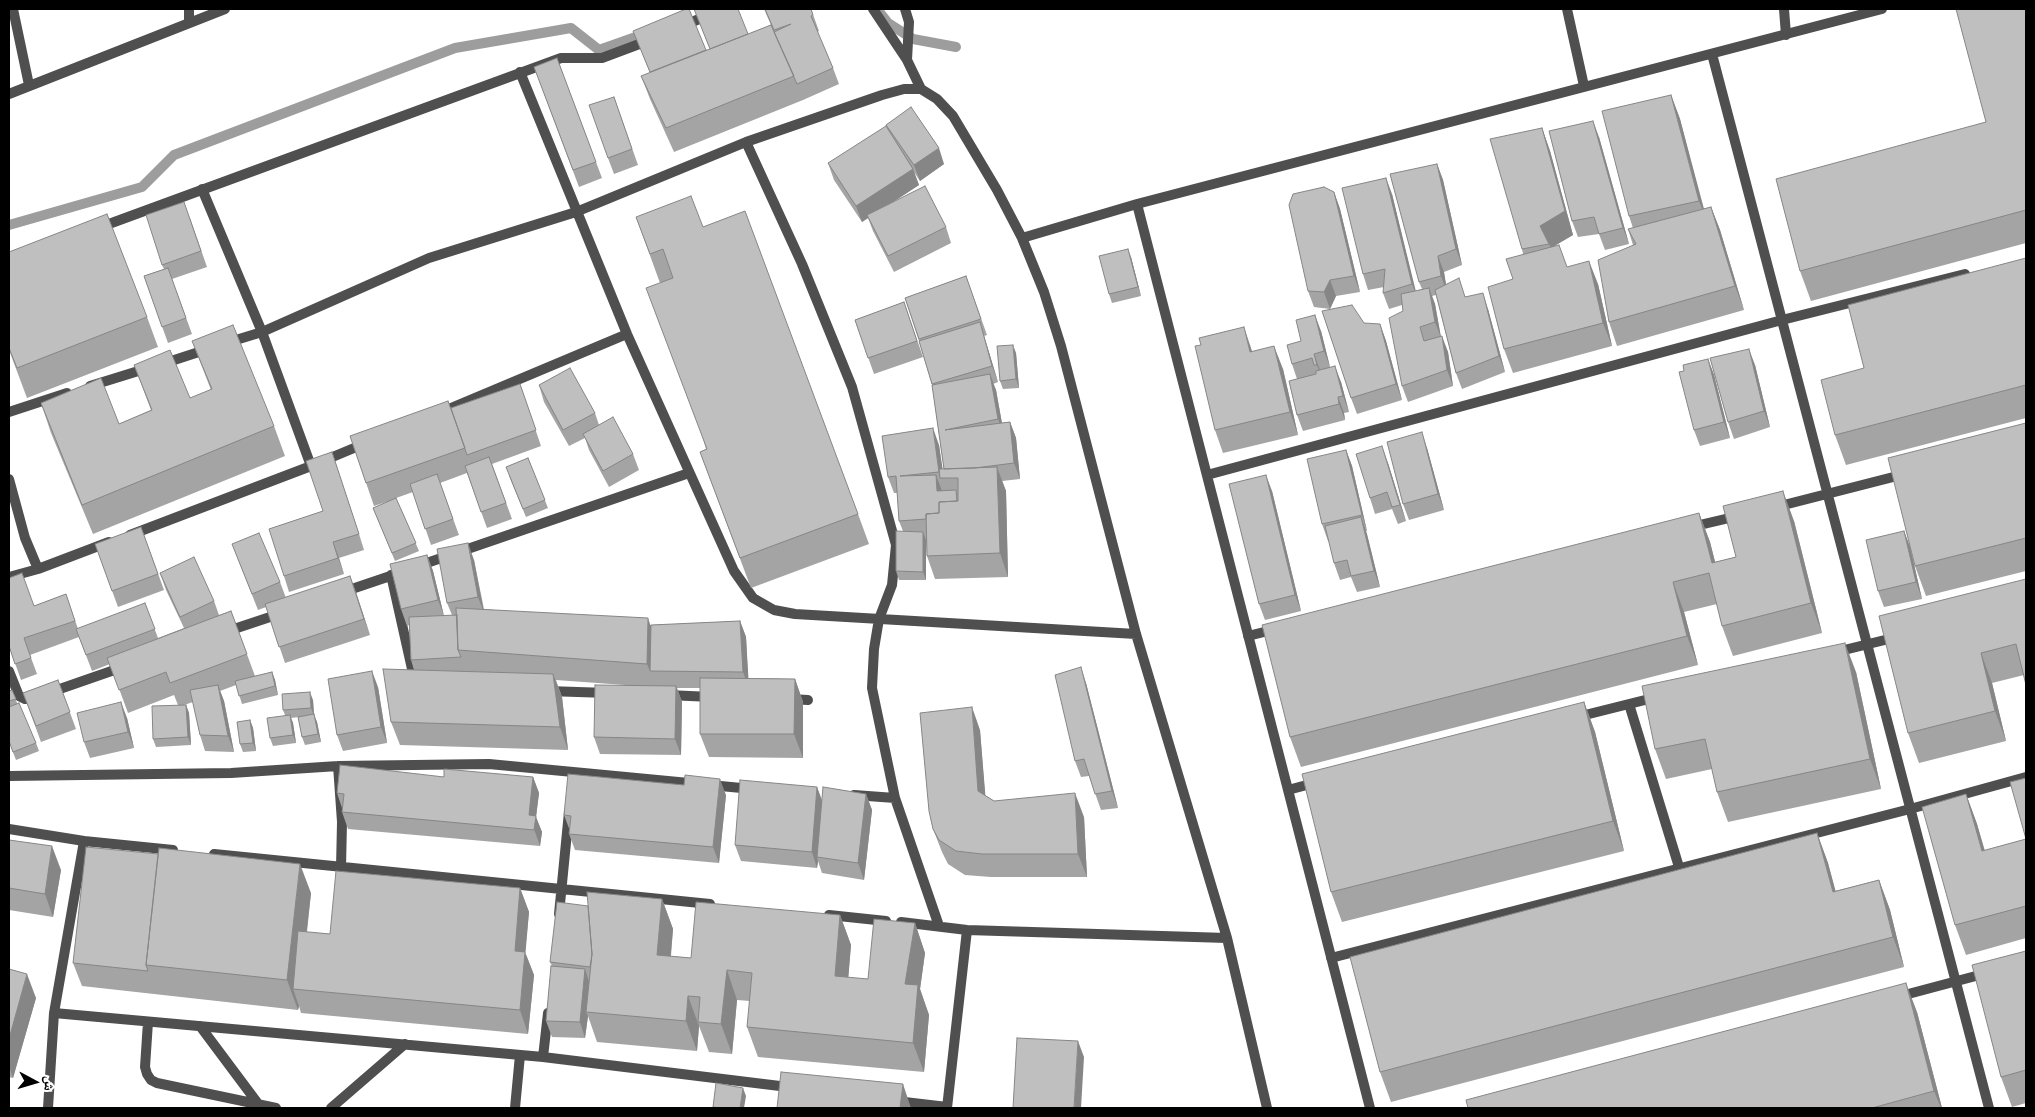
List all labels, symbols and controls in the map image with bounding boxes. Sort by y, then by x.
north arrow [10,1057,60,1107]
text: ش [40,1075,61,1092]

